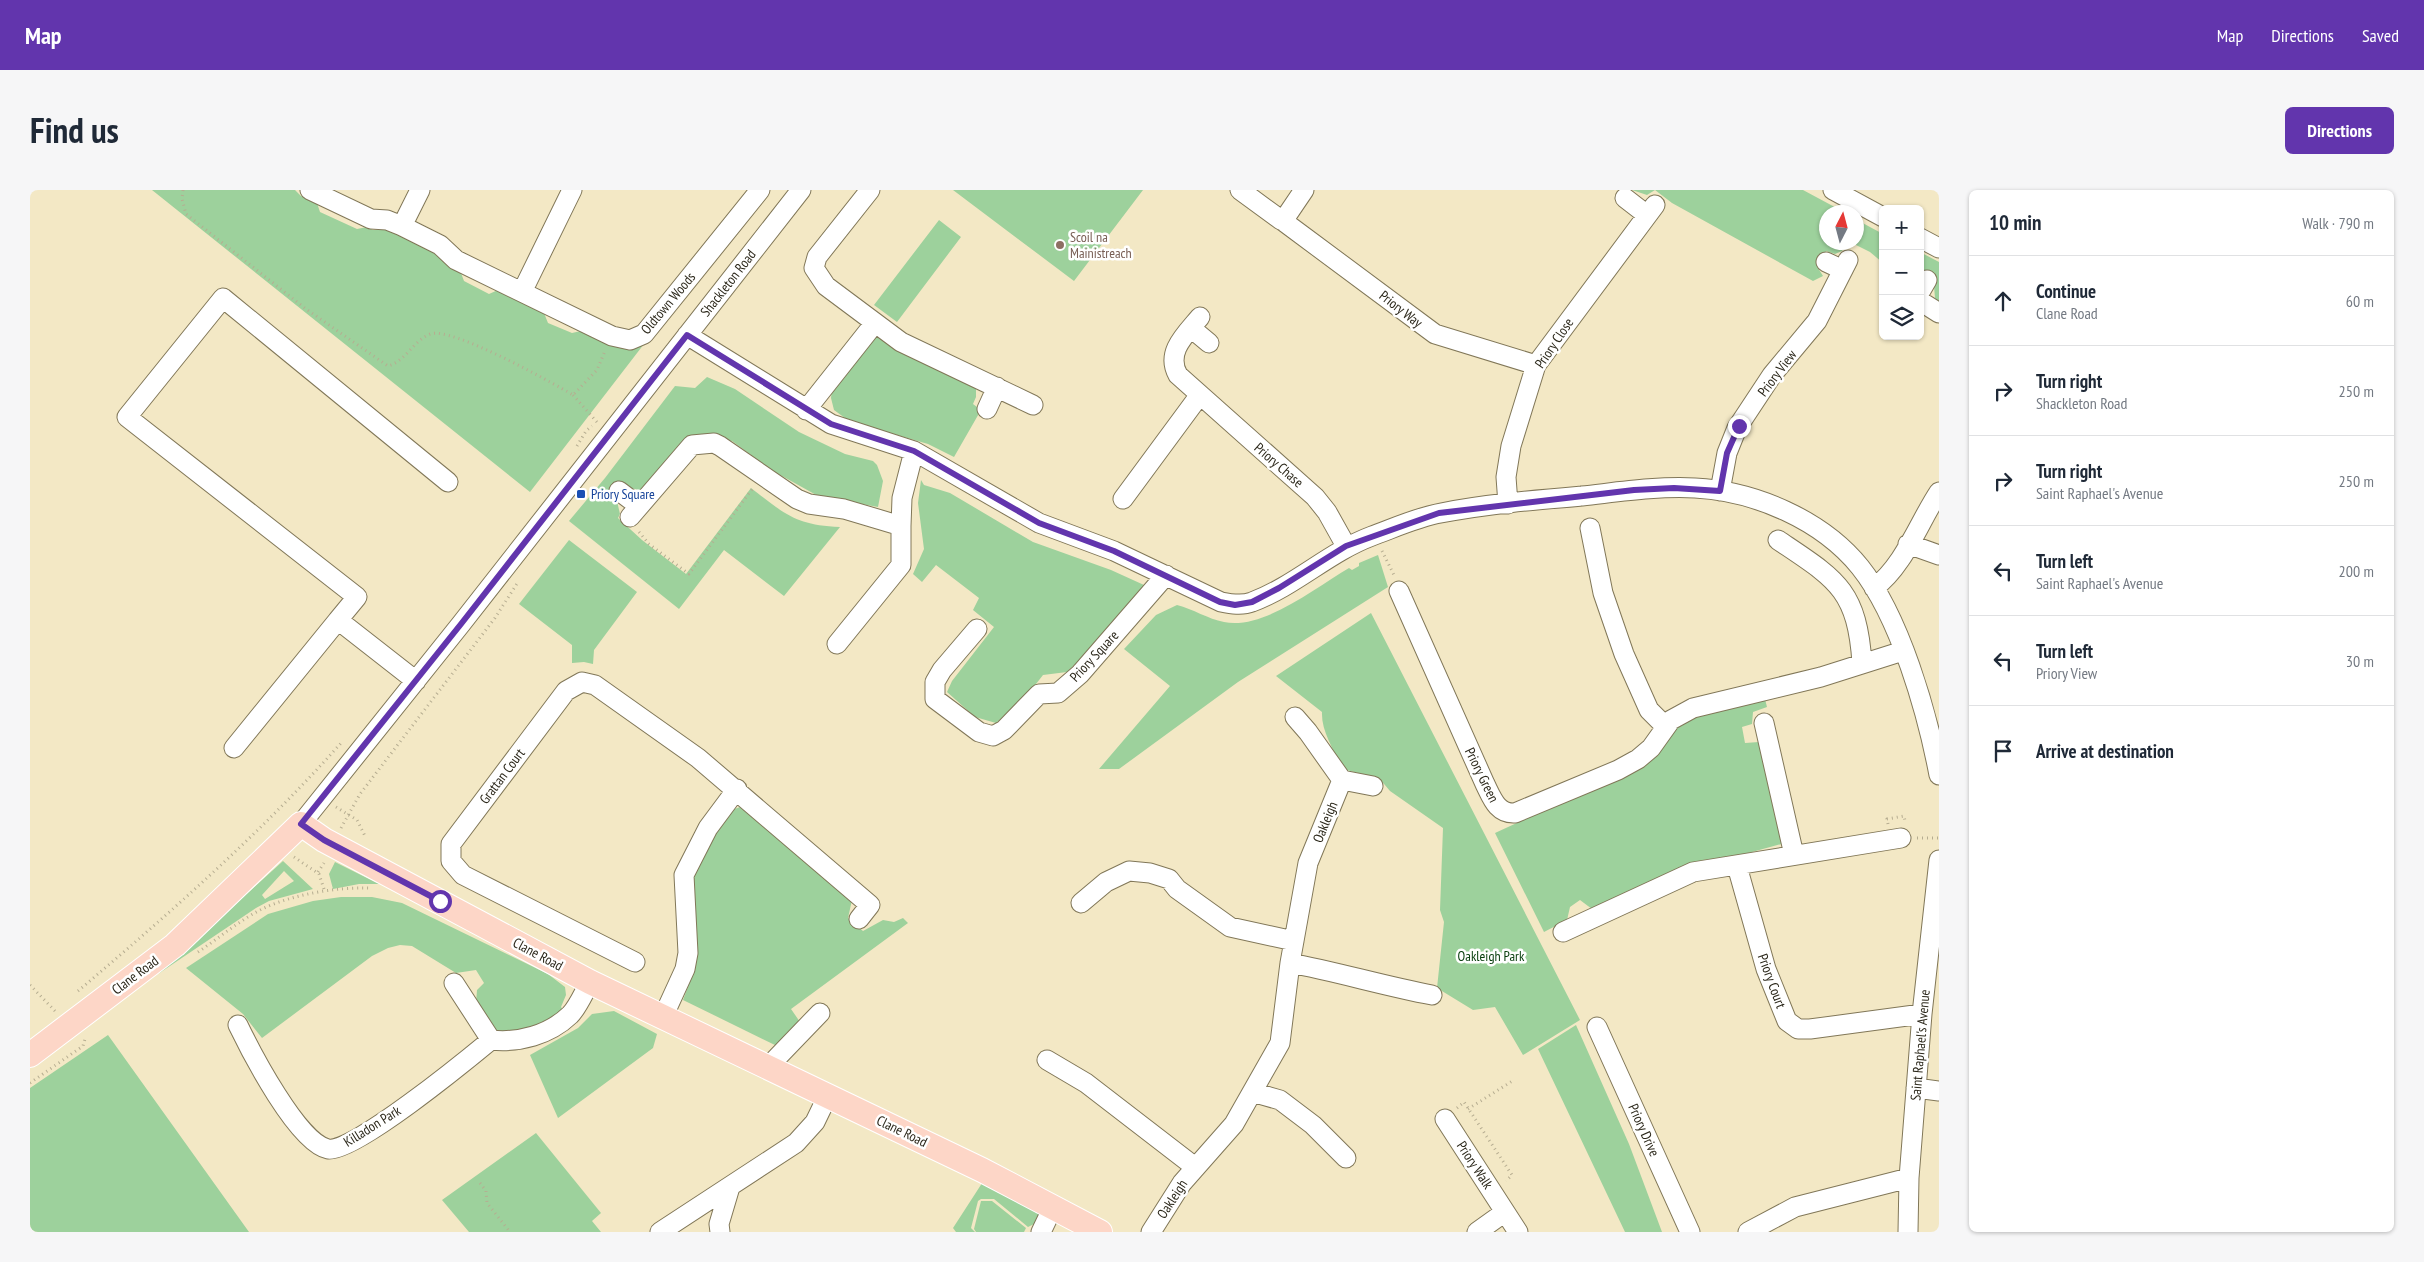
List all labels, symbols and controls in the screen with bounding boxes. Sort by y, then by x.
text: Map [25,20,62,51]
text: Map [2217,24,2243,47]
text: Directions [2271,24,2334,47]
text: Saved [2362,24,2399,47]
text: Find us [30,107,119,153]
button: Directions [2285,107,2394,154]
north arrow [1819,205,1864,250]
map controls [1879,205,1924,340]
button: + [1879,205,1924,250]
text: 10 min [1989,209,2041,236]
text: Walk · 790 m [2302,213,2374,233]
place label: Scoil na Mainistreach [1070,228,1132,262]
marker: Scoil na Mainistreach [1054,239,1066,251]
street label: Shackleton Road [696,246,760,320]
button: − [1879,250,1924,295]
street label: Oldtown Woods [637,268,699,338]
text: Continue [2036,279,2096,303]
street label: Priory Way [1376,286,1427,332]
icon: ahead [1989,287,2017,315]
text: 60 m [2346,291,2374,311]
button: layers [1879,295,1924,340]
text: Clane Road [2036,303,2098,323]
street label: Priory Close [1531,314,1577,372]
street label: Priory View [1754,346,1801,400]
text: Turn right [2036,369,2102,393]
icon: right [1989,377,2017,405]
text: 250 m [2339,381,2374,401]
text: Shackleton Road [2036,393,2127,413]
route end [1728,415,1751,438]
street label: Priory Chase [1251,439,1307,491]
text: Turn right [2036,459,2102,483]
icon: right [1989,467,2017,495]
text: 250 m [2339,471,2374,491]
text: Saint Raphael's Avenue [2036,483,2163,503]
place label: Priory Square [591,485,655,503]
marker: Priory Square [575,488,587,500]
text: Turn left [2036,549,2093,573]
icon: left [1989,557,2017,585]
text: 200 m [2339,561,2374,581]
text: Saint Raphael's Avenue [2036,573,2163,593]
street label: Priory Square [1066,626,1123,685]
text: Turn left [2036,639,2093,663]
icon: left [1989,647,2017,675]
text: 30 m [2346,651,2374,671]
text: Priory View [2036,663,2097,683]
icon: arrive [1989,737,2017,765]
text: Arrive at destination [2036,739,2174,763]
street label: Grattan Court [475,745,529,807]
street label: Priory Green [1461,745,1503,805]
street label: Oakleigh [1309,799,1341,845]
route start [429,890,452,913]
street label: Clane Road [510,933,566,975]
park label: Oakleigh Park [1458,947,1525,965]
street label: Priory Court [1754,951,1790,1011]
street label: Clane Road [108,952,162,998]
street label: Saint Raphael's Avenue [1906,989,1934,1101]
street label: Killadon Park [340,1101,404,1151]
street label: Priory Drive [1624,1101,1664,1159]
street label: Clane Road [874,1111,930,1151]
street label: Priory Walk [1453,1138,1497,1193]
street label: Oakleigh [1153,1176,1191,1222]

